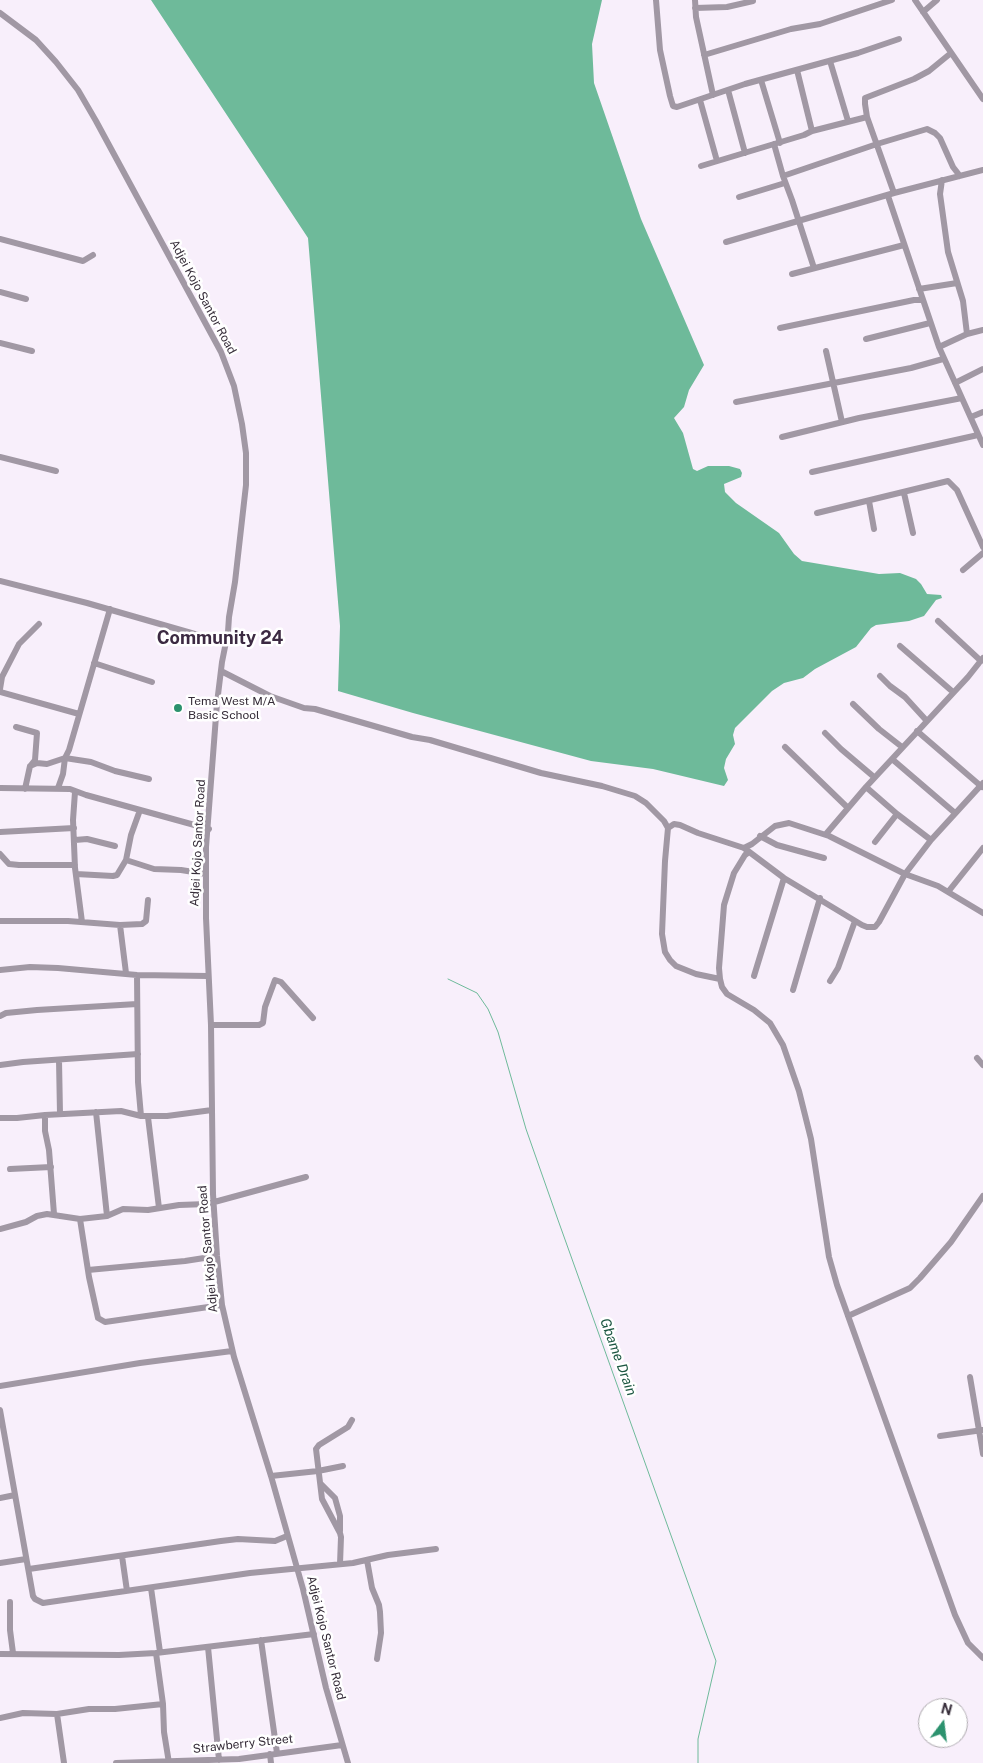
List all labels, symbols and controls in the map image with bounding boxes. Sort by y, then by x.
street label: Adjei Kojo Santor Road [167,237,239,357]
district label: Community 24 [157,627,283,649]
place label: Tema West M/A Basic School [188,694,276,722]
marker: Tema West M/A Basic School [172,702,184,714]
street label: Adjei Kojo Santor Road [187,779,209,907]
street label: Adjei Kojo Santor Road [195,1185,221,1313]
water label: Gbame Drain [596,1316,640,1398]
street label: Adjei Kojo Santor Road [304,1574,348,1702]
north arrow [918,1698,968,1748]
text: N [939,1700,954,1719]
street label: Strawberry Street [192,1732,294,1756]

